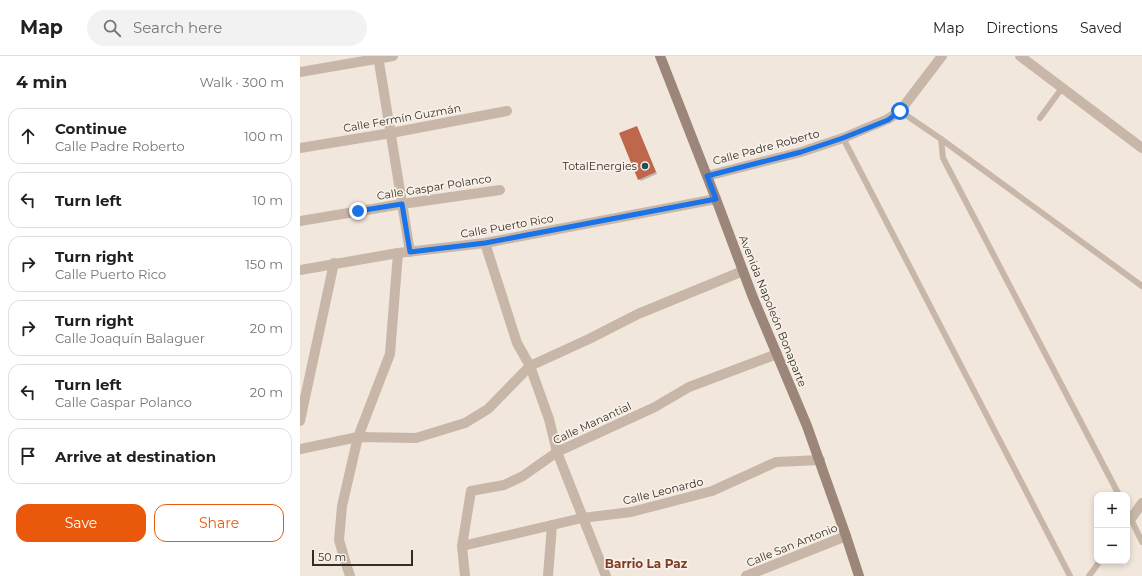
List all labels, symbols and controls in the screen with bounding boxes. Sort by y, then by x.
search box [87,10,367,46]
text: Map [20,16,63,39]
icon: search [101,17,123,39]
text: Search here [133,18,222,37]
text: Map [933,19,964,37]
text: Directions [986,19,1058,37]
text: Saved [1080,19,1122,37]
text: 4 min [16,72,67,92]
text: Walk · 300 m [199,74,284,90]
street label: Calle Fermín Guzmán [342,101,462,135]
route start [891,102,909,120]
text: Continue [55,119,127,138]
icon: ahead [17,125,39,147]
street label: Calle Padre Roberto [711,126,821,168]
text: 100 m [244,128,283,144]
text: Calle Padre Roberto [55,138,185,154]
place label: TotalEnergies [562,159,638,173]
marker: TotalEnergies [640,161,650,171]
street label: Calle Gaspar Polanco [376,171,492,203]
icon: left [17,189,39,211]
text: Turn left [55,191,122,210]
text: 10 m [253,192,283,208]
route end [349,202,367,220]
street label: Calle Puerto Rico [459,211,555,241]
street label: Avenida Napoleón Bonaparte [736,233,810,389]
text: Turn right [55,247,134,266]
icon: right [17,253,39,275]
text: 150 m [245,256,283,272]
text: Calle Puerto Rico [55,266,166,282]
text: Turn right [55,311,134,330]
icon: right [17,317,39,339]
text: 20 m [250,320,283,336]
text: Calle Joaquín Balaguer [55,330,205,346]
text: Turn left [55,375,122,394]
icon: left [17,381,39,403]
text: 20 m [250,384,283,400]
text: Calle Gaspar Polanco [55,394,192,410]
street label: Calle Manantial [551,399,633,447]
icon: arrive [17,445,39,467]
text: Arrive at destination [55,447,216,466]
street label: Calle Leonardo [621,474,705,508]
map controls [1094,492,1130,564]
button: + [1094,492,1130,528]
button: Save [16,504,146,542]
button: Share [154,504,284,542]
street label: Calle San Antonio [744,520,840,570]
button: − [1094,528,1130,564]
scale bar [312,548,413,567]
text: 50 m [318,550,346,564]
district label: Barrio La Paz [605,556,688,571]

